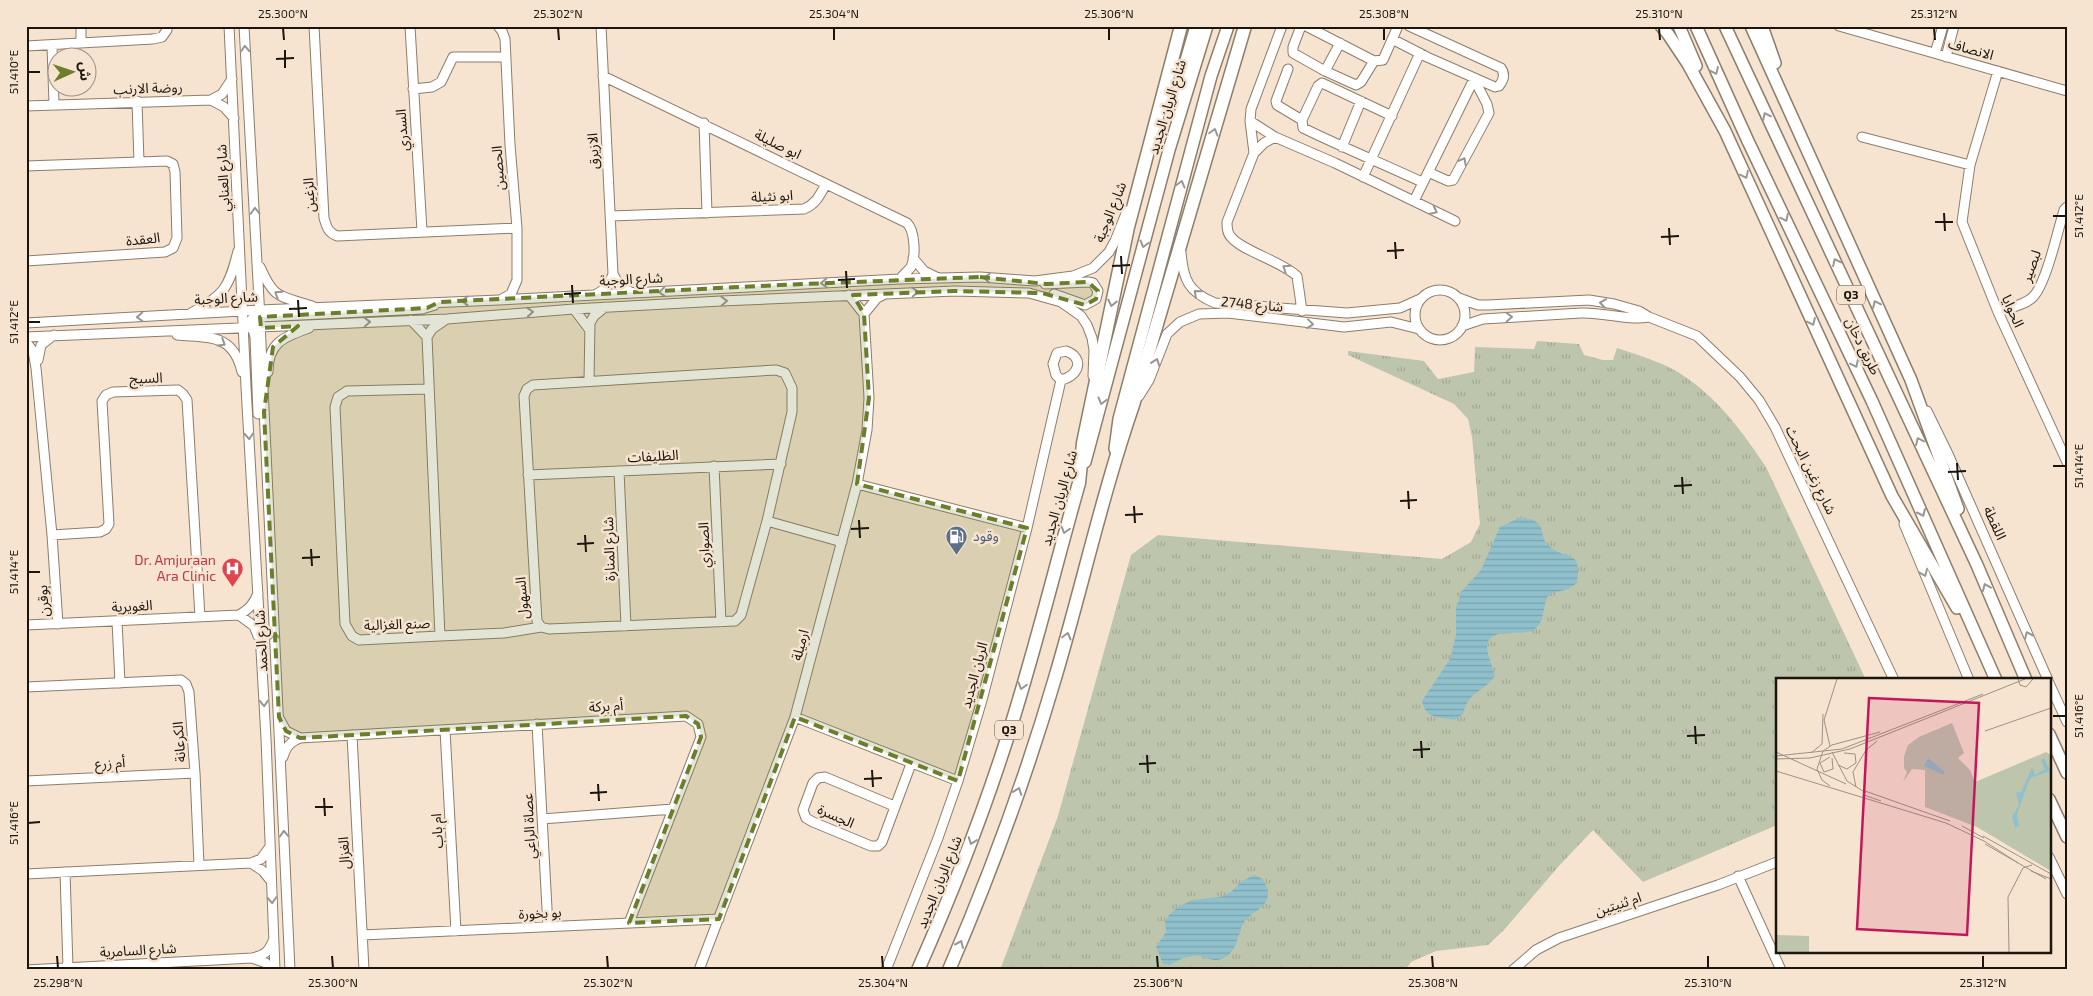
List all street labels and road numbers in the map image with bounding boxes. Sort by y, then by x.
street label: الانصاف [1947,34,1996,63]
street label: شارع الريان الجديد [1144,57,1192,157]
street label: روضة الارنب [113,78,183,98]
street label: السدري [392,108,415,152]
street label: ابو صليلة [752,125,804,163]
street label: الازيرق [583,132,603,170]
street label: شارع العنابي [212,144,236,212]
street label: الحصين [487,145,509,191]
street label: الزغين [299,177,319,213]
street label: شارع الوجبة [1090,179,1132,246]
street label: ابو نثيلة [751,186,793,206]
street label: العقدة [125,228,161,249]
street label: لبصير [2017,248,2045,285]
street label: شارع الوجبة [599,268,663,292]
road number: Q3 [1837,286,1865,304]
street label: شارع الوجبة [194,287,258,311]
street label: شارع 2748 [1220,292,1284,318]
street label: الحوايا [1998,292,2028,330]
street label: طريق دخان [1840,314,1885,378]
street label: السيج [129,368,163,390]
street label: شارع زغين البحث [1780,423,1840,518]
street label: الظليفات [627,446,679,465]
street label: شارع الريان الجديد [1037,448,1083,548]
street label: اللقطة [1981,503,2010,542]
street label: شارع المنارة [599,516,621,582]
street label: الصواري [694,522,716,568]
street label: السهول [511,576,533,620]
street label: بوقرن [33,584,53,617]
street label: الغويرية [111,596,153,616]
street label: شارع الحمد [250,610,274,672]
street label: صنع الغزالية [363,614,431,636]
street label: ارميلة [787,627,813,663]
street label: الريان الجديد [957,640,991,710]
street label: أم بركة [588,696,624,718]
road number: Q3 [995,720,1023,740]
street label: الكرعانة [169,721,189,763]
street label: أم زرع [94,753,126,775]
street label: عصاة الراعي [518,792,542,859]
street label: الجسرة [815,800,857,832]
street label: ام باب [427,813,449,849]
street label: شارع الريان الجديد [912,833,968,932]
street label: الغزال [334,836,354,870]
street label: ام ثنيتين [1592,888,1644,922]
street label: بو بخورة [518,903,562,923]
street label: شارع السامرية [99,939,177,963]

